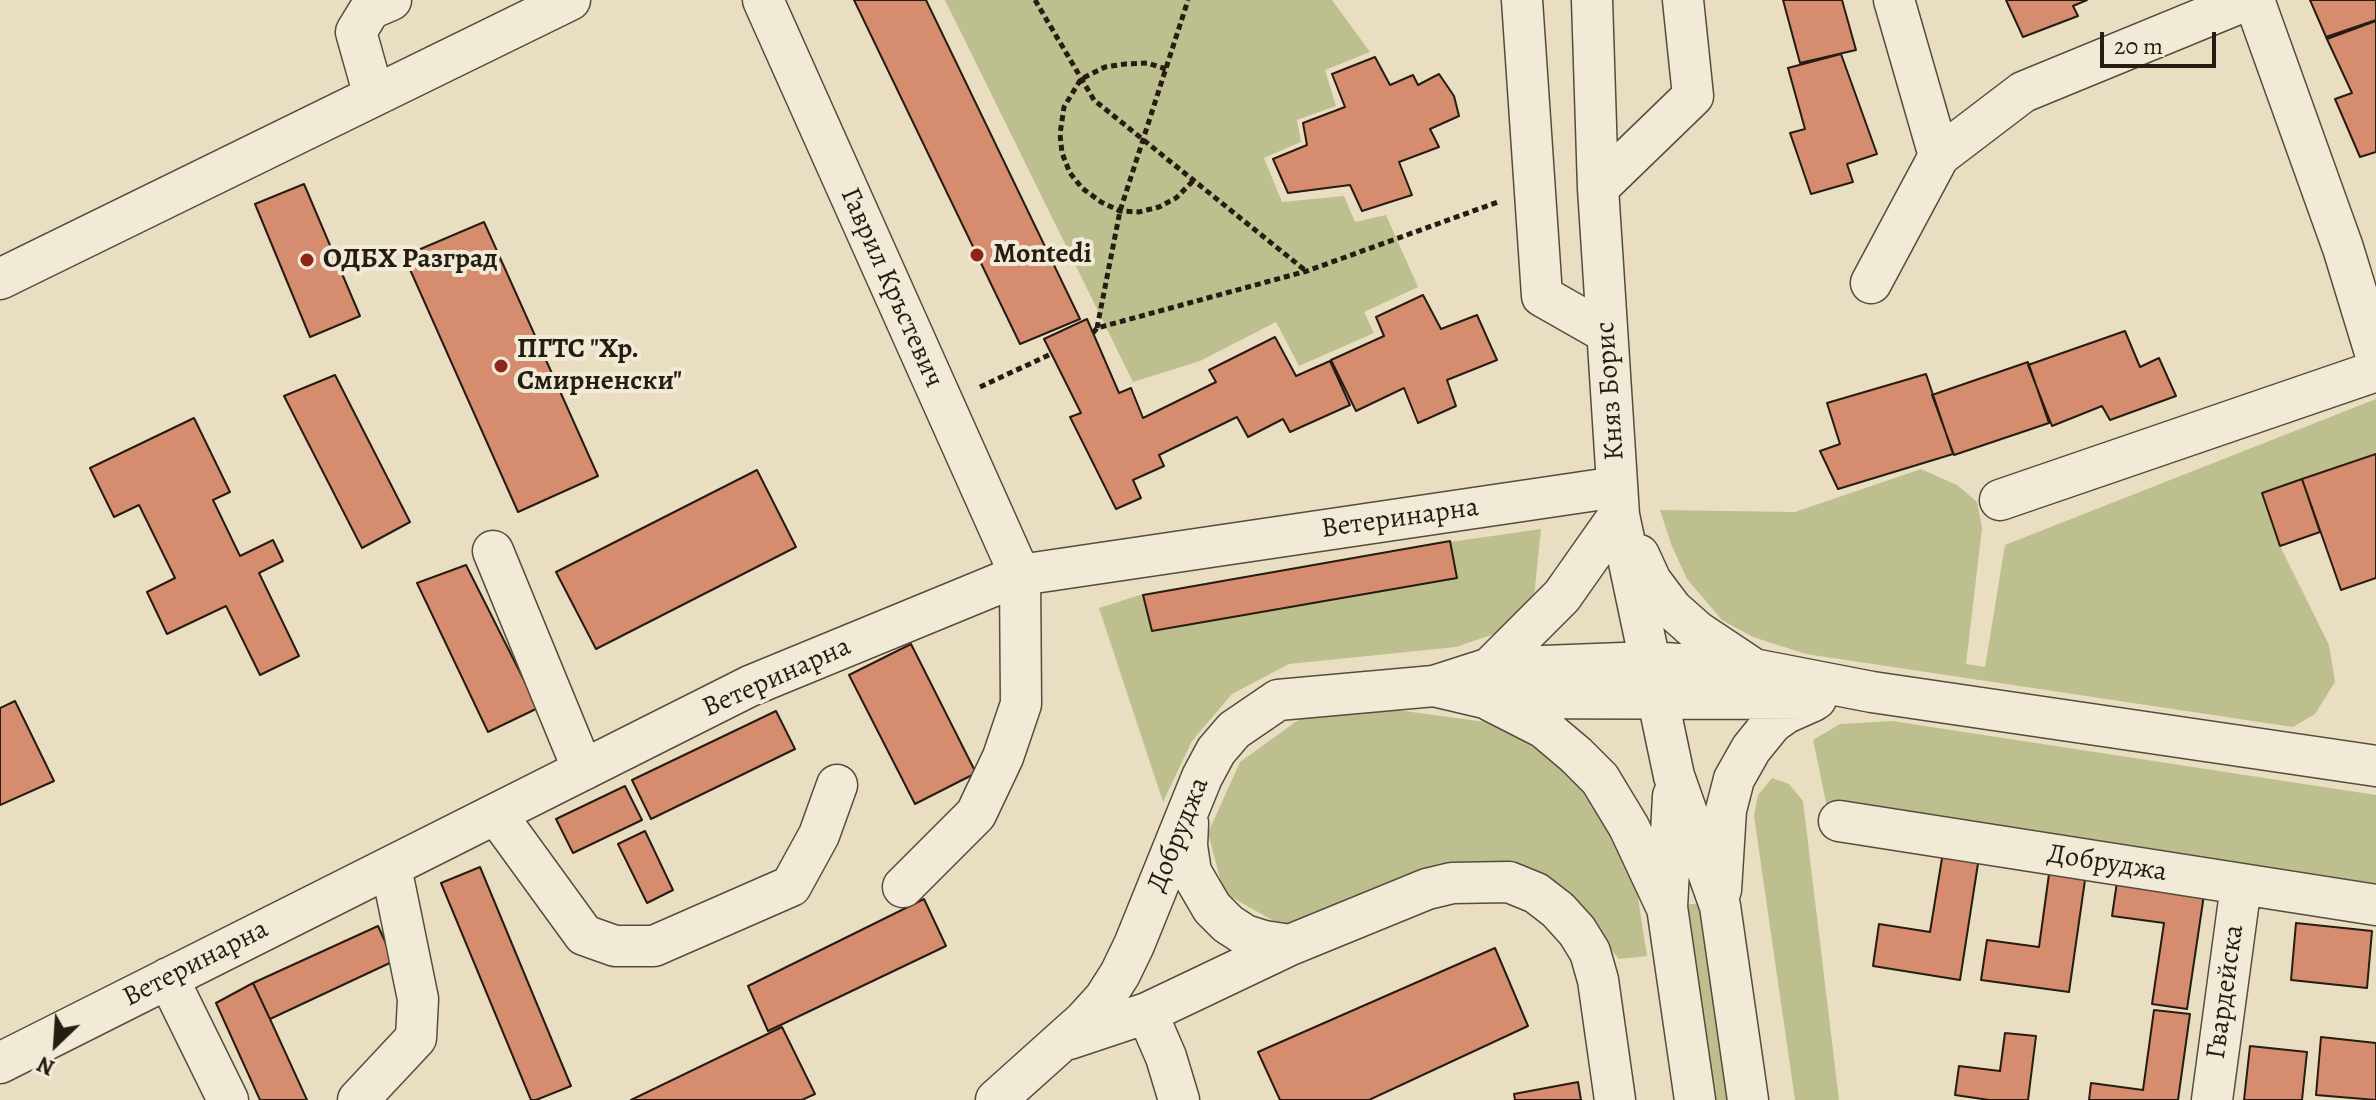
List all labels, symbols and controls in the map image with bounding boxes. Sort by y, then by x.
scale bar [2104,16,2220,66]
text: 20 m [2114,30,2163,62]
street label: Гаврил Кръстевич [832,183,950,393]
place label: Montedi [993,238,1092,272]
place label: ОДБХ Разград [323,243,498,277]
marker: Montedi [968,246,986,264]
marker: ОДБХ Разград [298,251,316,269]
street label: Княз Борис [1589,320,1633,462]
place label: ПГТС "Хр. Смирненски" [517,333,682,399]
marker: ПГТС "Хр. Смирненски" [492,357,510,375]
street label: Ветеринарна [1319,491,1481,547]
street label: Ветеринарна [698,630,856,726]
street label: Добруджа [1141,773,1217,897]
street label: Добруджа [2045,838,2169,890]
street label: Ветеринарна [118,913,274,1015]
street label: Гвардейска [2200,923,2252,1061]
north arrow [16,1004,96,1084]
text: N [32,1049,59,1083]

